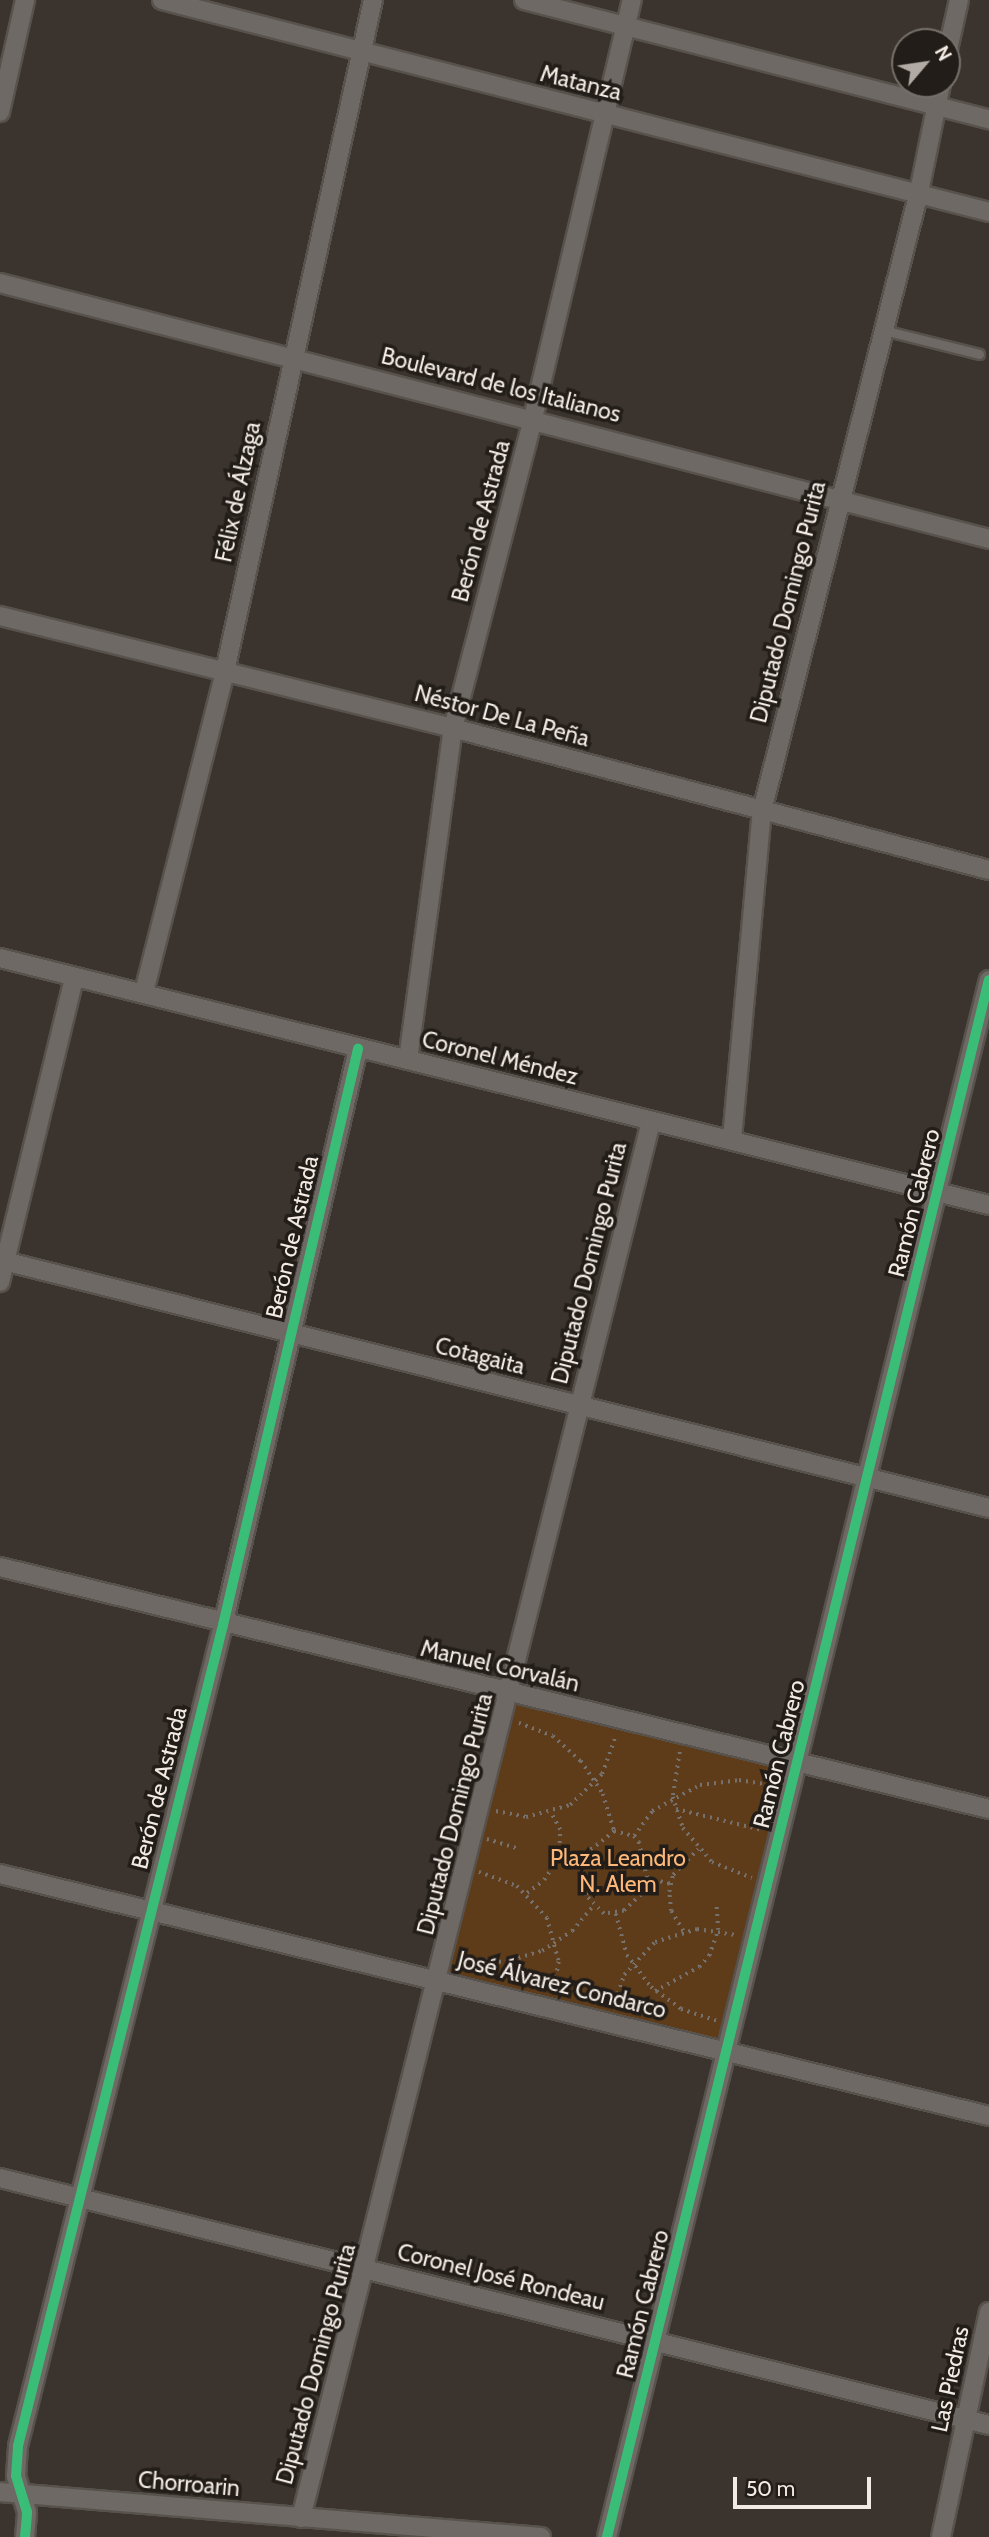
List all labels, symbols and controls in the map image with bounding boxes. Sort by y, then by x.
north arrow [891,28,961,98]
text: N [930,42,956,65]
street label: Matanza [537,60,625,106]
street label: Boulevard de los Italianos [378,342,624,428]
street label: Félix de Álzaga [210,419,266,565]
street label: Berón de Astrada [446,437,516,605]
street label: Diputado Domingo Purita [745,478,831,726]
street label: Néstor De La Peña [412,679,592,753]
street label: Coronel Méndez [419,1025,581,1091]
street label: Ramón Cabrero [882,1126,946,1280]
street label: Diputado Domingo Purita [546,1139,632,1387]
street label: Berón de Astrada [260,1153,324,1321]
street label: Cotagaita [432,1332,528,1380]
street label: Manuel Corvalán [418,1634,582,1698]
street label: Ramón Cabrero [747,1677,811,1831]
street label: Diputado Domingo Purita [412,1690,498,1938]
street label: Berón de Astrada [125,1704,193,1872]
park label: Plaza Leandro N. Alem [550,1844,686,1898]
street label: José Álvarez Condarco [455,1946,669,2024]
street label: Ramón Cabrero [611,2227,675,2381]
street label: Coronel José Rondeau [395,2238,607,2316]
street label: Diputado Domingo Purita [271,2241,361,2487]
street label: Las Piedras [925,2324,975,2434]
scale bar [737,2464,875,2508]
street label: Chorroarin [137,2466,241,2502]
text: 50 m [746,2476,795,2501]

